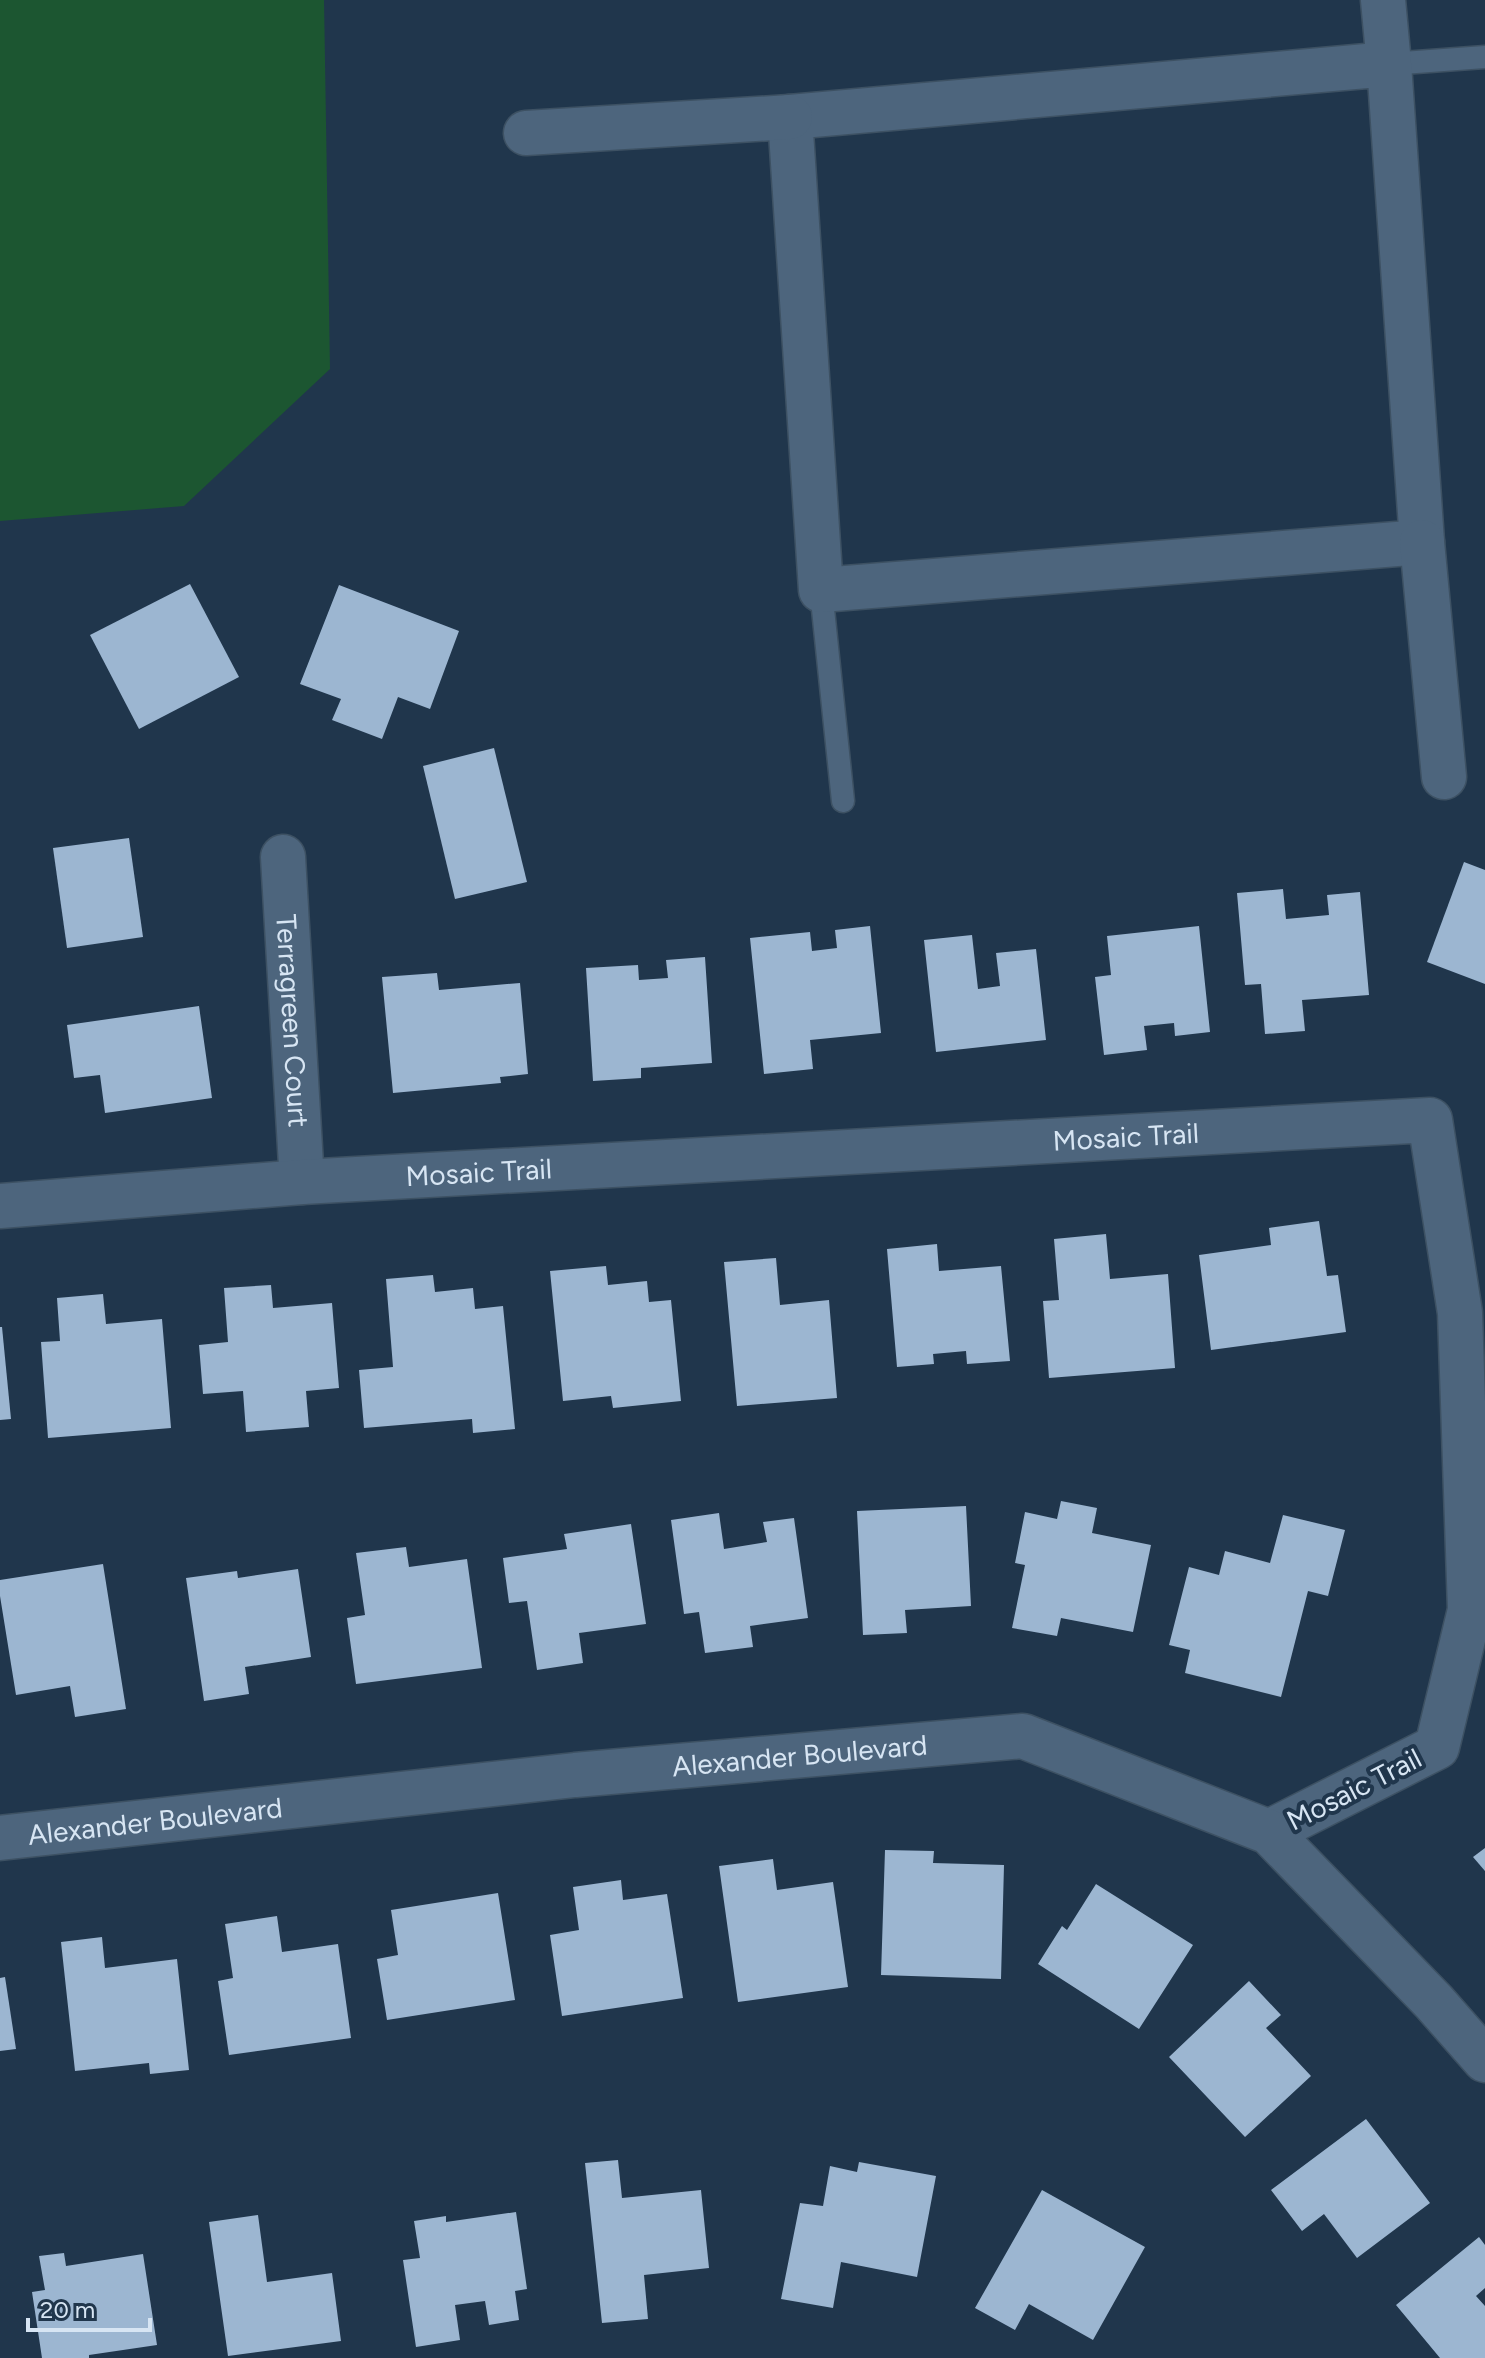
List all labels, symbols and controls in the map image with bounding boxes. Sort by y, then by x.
street label: Terragreen Court [269,913,316,1128]
street label: Mosaic Trail [1052,1116,1200,1158]
street label: Mosaic Trail [405,1151,553,1193]
street label: Alexander Boulevard [671,1727,929,1783]
street label: Mosaic Trail [1281,1741,1427,1837]
street label: Alexander Boulevard [26,1790,284,1852]
scale bar [28,2282,150,2332]
text: 20 m [40,2295,95,2324]

